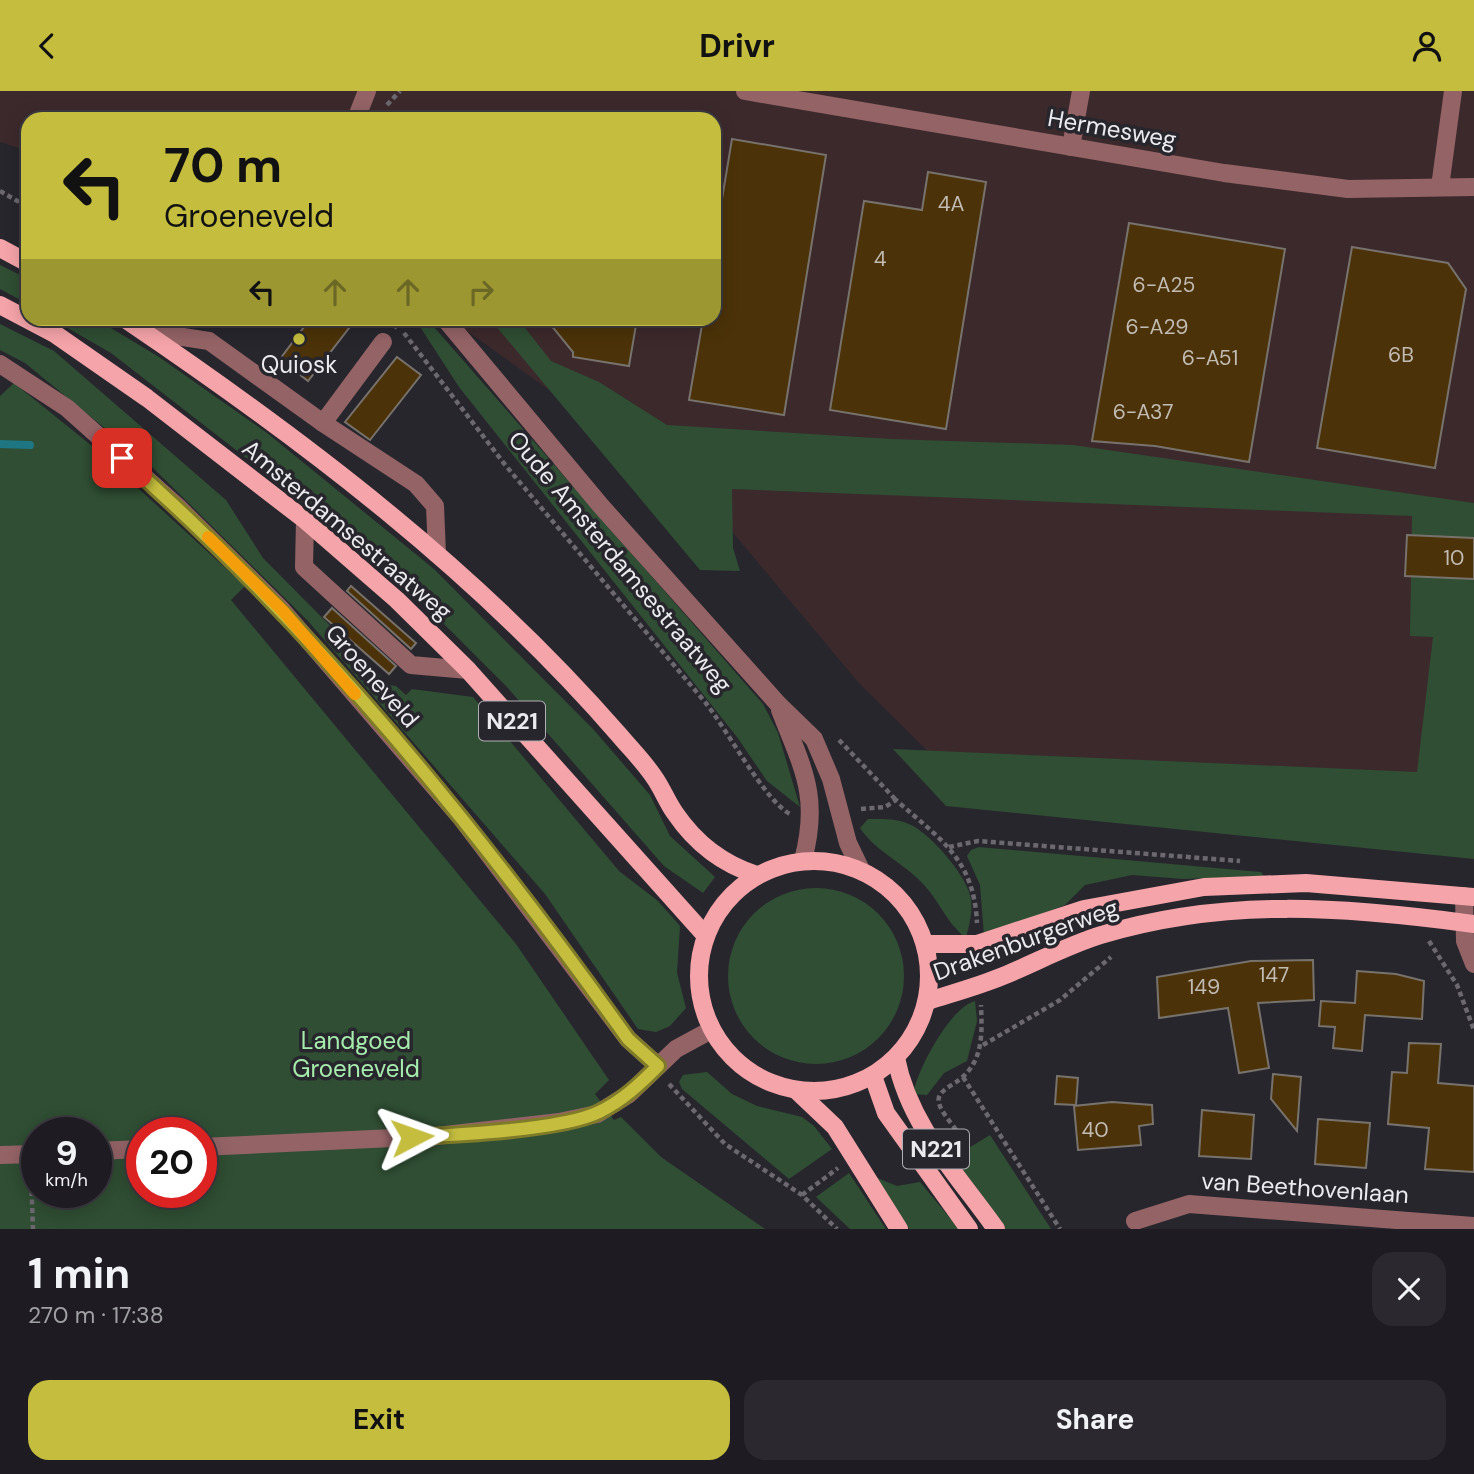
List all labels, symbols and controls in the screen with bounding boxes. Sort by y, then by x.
text: Drivr [699,25,775,67]
icon: back [28,27,66,65]
icon: person [1408,27,1446,65]
street label: Hermesweg [1045,102,1179,155]
text: 70 m [164,133,282,197]
icon: left [49,140,140,231]
house number: 4A [938,190,964,218]
text: Groeneveld [164,195,334,237]
house number: 4 [874,245,887,273]
house number: 6-A25 [1133,271,1195,299]
icon: left [243,273,281,311]
icon: ahead [316,273,354,311]
icon: ahead [389,273,427,311]
icon: right [462,273,500,311]
house number: 6-A29 [1126,313,1188,341]
marker: Quiosk [291,331,307,347]
house number: 6B [1388,341,1414,369]
house number: 6-A51 [1182,344,1238,372]
place label: Quiosk [261,349,337,380]
house number: 6-A37 [1113,398,1173,426]
street label: Oude Amsterdamsestraatweg [502,424,739,699]
pin [92,428,152,488]
street label: Amsterdamsestraatweg [236,433,459,627]
icon: arrive [103,439,141,477]
house number: 10 [1444,544,1464,572]
street label: Groeneveld [319,617,426,734]
road number: N221 [479,701,545,741]
street label: Drakenburgerweg [929,892,1123,987]
house number: 147 [1259,961,1289,989]
house number: 149 [1188,973,1220,1001]
park label: Landgoed Groeneveld [292,1025,420,1084]
position arrow [375,1100,449,1174]
house number: 40 [1081,1116,1109,1144]
speed limit sign: 20 [126,1117,217,1208]
road number: N221 [903,1129,969,1169]
text: 9 [55,1130,78,1176]
street label: van Beethovenlaan [1200,1165,1410,1210]
text: km/h [45,1168,88,1192]
text: 1 min [28,1246,130,1301]
button: close [1372,1252,1446,1326]
text: 270 m · 17:38 [28,1300,164,1330]
button: Exit [28,1380,730,1460]
button: Share [744,1380,1446,1460]

